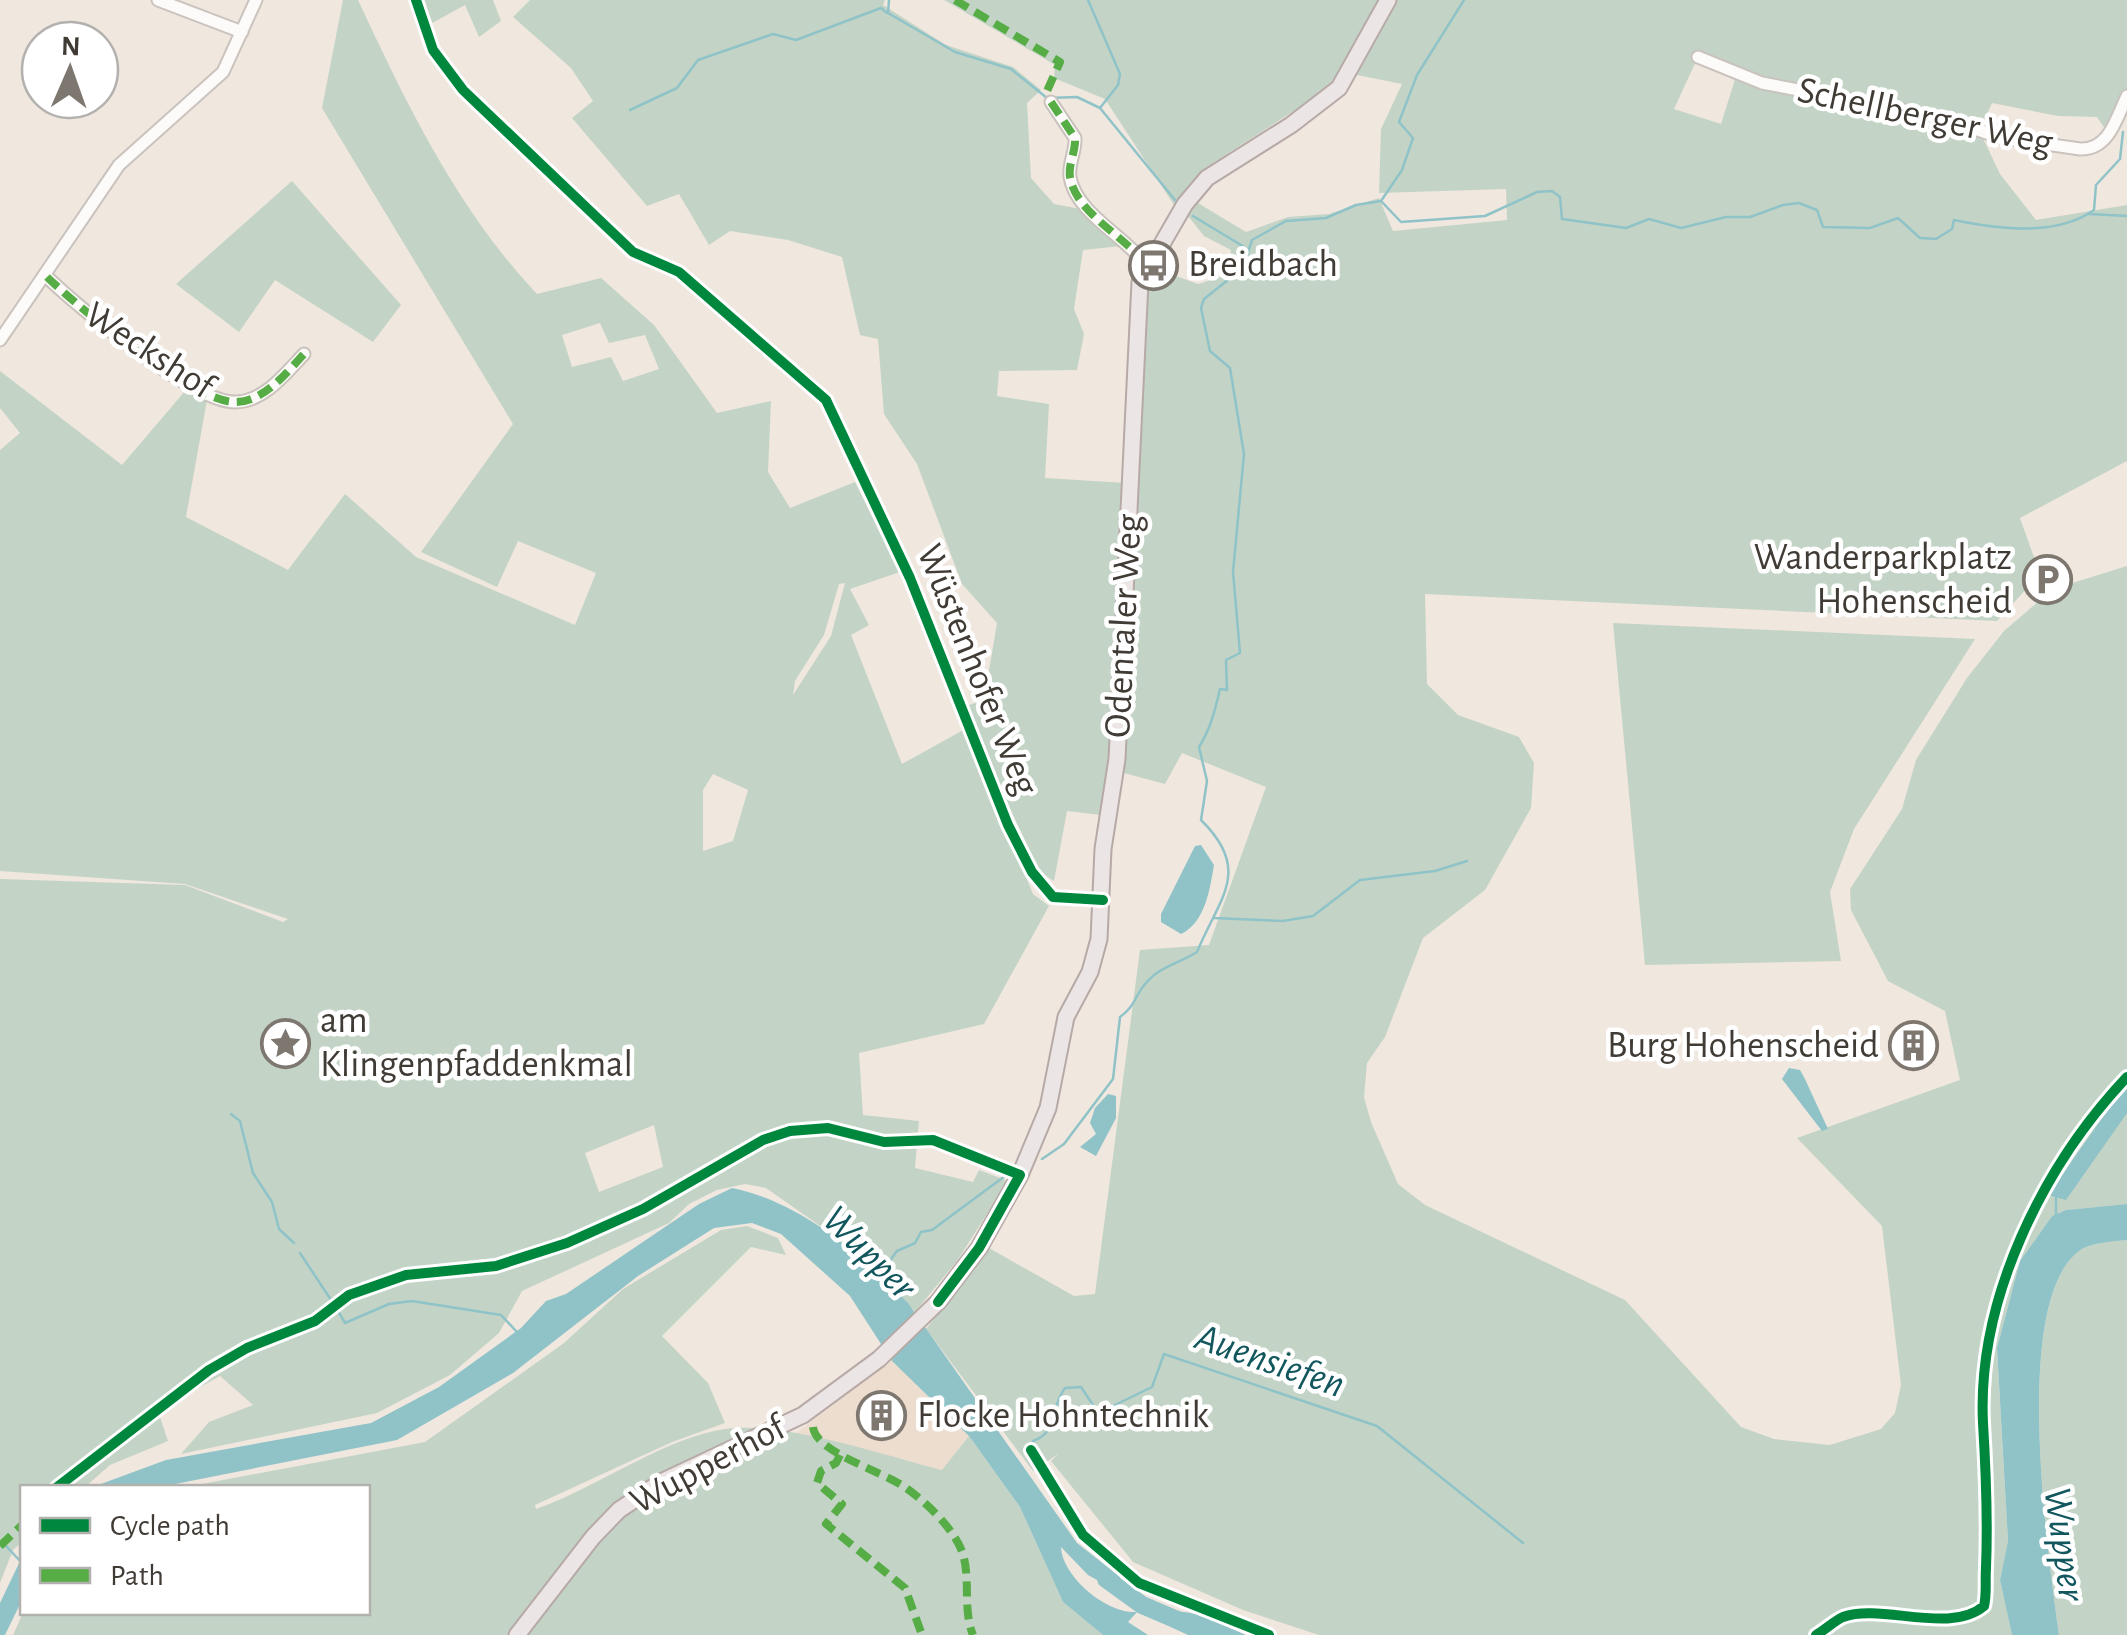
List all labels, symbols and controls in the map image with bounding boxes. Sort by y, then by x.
north arrow [20,20,120,120]
text: N [61,33,81,61]
street label: Schellberger Weg [1794,71,2056,163]
bus stop icon: Breidbach [1127,239,1179,291]
place label: Breidbach [1188,246,1338,284]
street label: Weckshof [78,296,222,408]
street label: Odentaler Weg [1099,513,1149,739]
street label: Wüstenhofer Weg [909,539,1045,801]
place label: Wanderparkplatz Hohenscheid [1754,539,2012,621]
parking icon: Wanderparkplatz Hohenscheid [2021,554,2073,606]
place label: am Klingenpfaddenkmal [320,1002,633,1084]
place icon: am Klingenpfaddenkmal [259,1017,311,1069]
building icon: Burg Hohenscheid [1888,1020,1940,1072]
place label: Burg Hohenscheid [1607,1027,1879,1065]
water label: Wupper [815,1199,924,1308]
water label: Auensiefen [1189,1317,1350,1405]
building icon: Flocke Hohntechnik [856,1390,908,1442]
place label: Flocke Hohntechnik [917,1397,1209,1435]
street label: Wupperhof [624,1407,794,1521]
legend [20,1485,370,1615]
water label: Wupper [2036,1485,2092,1604]
text: Cycle path [110,1511,230,1541]
text: Path [110,1561,164,1591]

